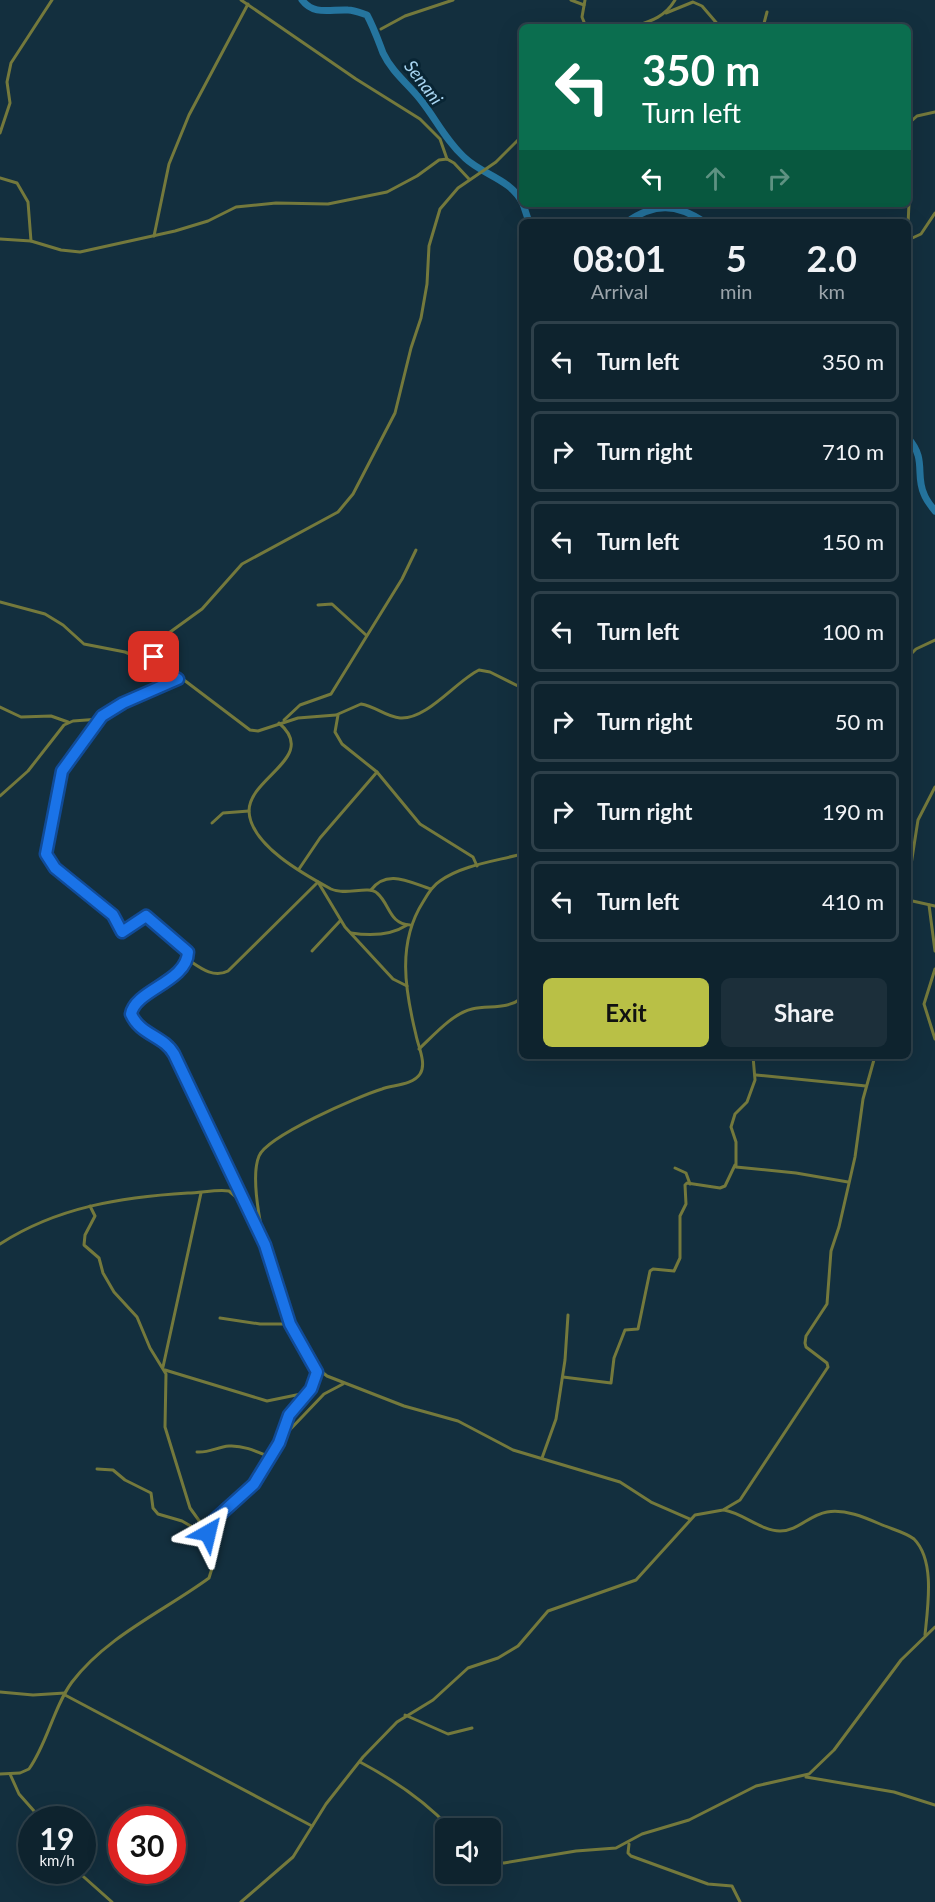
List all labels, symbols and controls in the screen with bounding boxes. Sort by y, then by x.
text: 350 m [642,45,760,95]
icon: left [543,48,621,126]
water label: Senani [400,55,448,109]
text: Turn left [642,96,741,129]
icon: left [636,162,669,195]
icon: ahead [699,162,732,195]
icon: right [762,162,795,195]
text: 08:01 [573,236,666,280]
text: 5 [726,236,747,280]
text: 2.0 [807,236,857,280]
text: Arrival [591,279,648,303]
text: min [720,279,752,303]
text: km [818,279,845,303]
icon: left [546,345,579,378]
text: Turn left [597,348,679,375]
text: 350 m [822,348,884,375]
icon: right [546,435,579,468]
text: Turn right [597,438,692,465]
text: 710 m [822,438,884,465]
icon: left [546,525,579,558]
text: Turn left [597,528,679,555]
text: 150 m [822,528,884,555]
icon: left [546,615,579,648]
text: Turn left [597,618,679,645]
text: 100 m [822,618,884,645]
pin [128,631,179,682]
icon: arrive [137,640,170,673]
icon: right [546,705,579,738]
text: Turn right [597,708,692,735]
text: 50 m [835,708,884,735]
icon: right [546,795,579,828]
text: Turn right [597,798,692,825]
text: 190 m [822,798,884,825]
icon: left [546,885,579,918]
text: Turn left [597,888,679,915]
text: 410 m [822,888,884,915]
button: Exit [543,978,709,1047]
button: Share [721,978,887,1047]
position arrow [176,1501,240,1565]
speed limit sign: 30 [108,1806,186,1884]
map controls [435,1818,501,1884]
button: sound [435,1818,501,1884]
text: 19 [40,1820,74,1856]
text: km/h [39,1851,75,1869]

